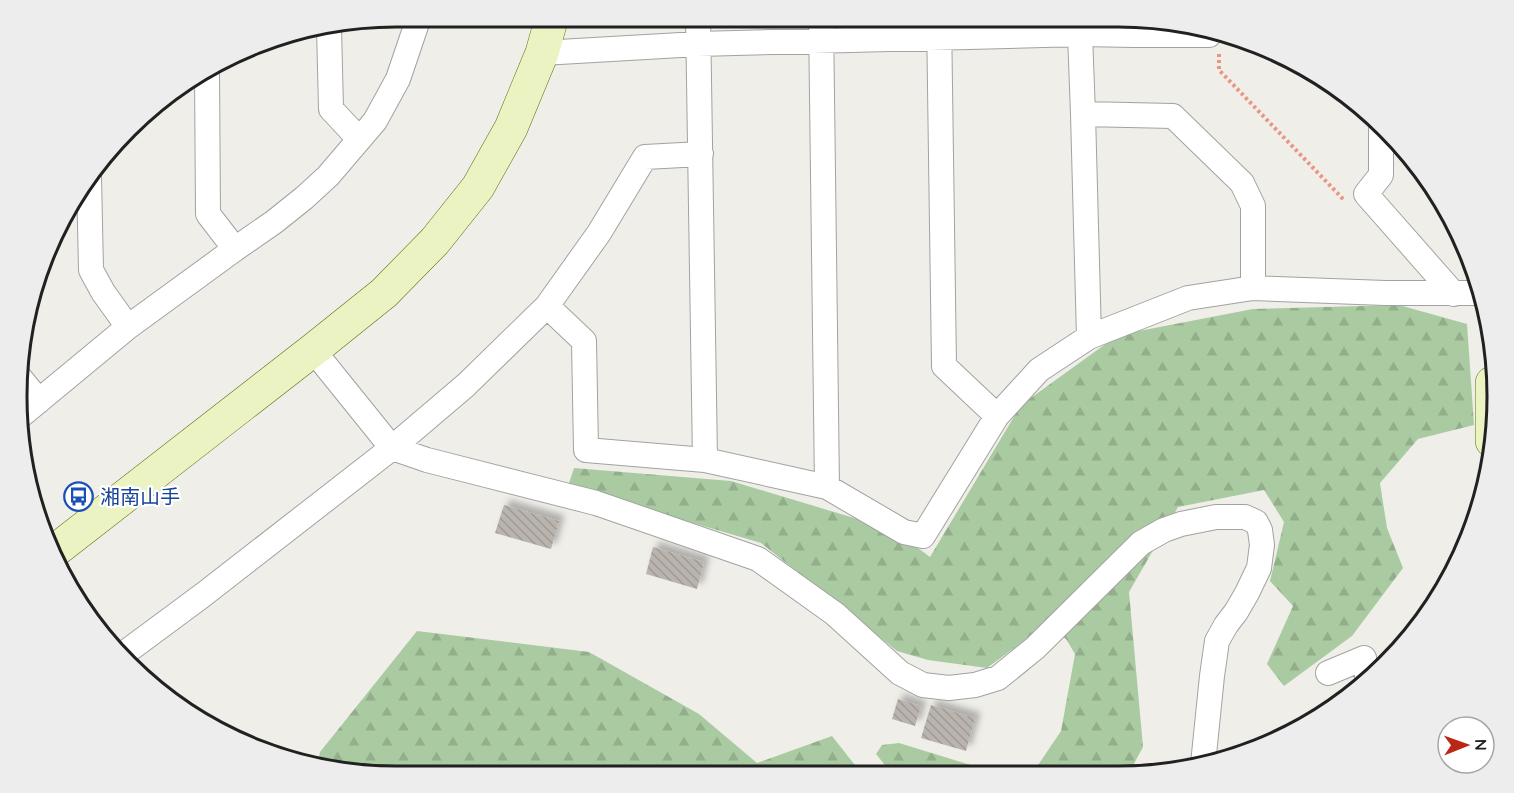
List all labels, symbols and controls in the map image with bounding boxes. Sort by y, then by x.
bus stop icon: 湘南山手 [63,481,95,513]
place label: 湘南山手 [100,484,180,509]
north arrow [1436,715,1496,775]
text: N [1471,739,1491,751]

